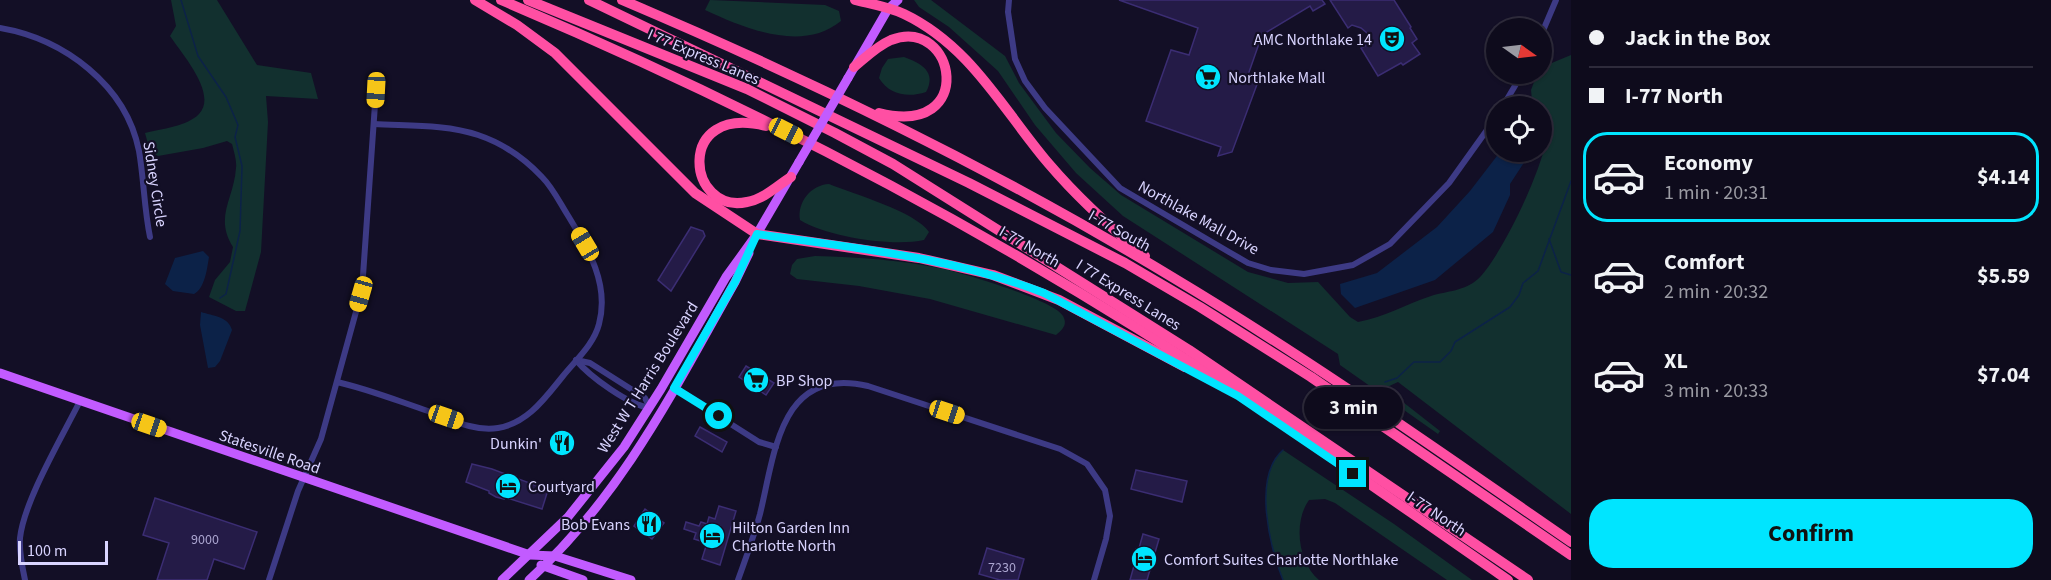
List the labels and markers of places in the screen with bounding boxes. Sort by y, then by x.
theatre icon: AMC Northlake 14 [1377,24,1407,54]
place label: AMC Northlake 14 [1254,29,1372,51]
supermarket icon: Northlake Mall [1193,62,1223,92]
place label: Northlake Mall [1228,67,1325,89]
supermarket icon: BP Shop [741,365,771,395]
place label: BP Shop [776,370,833,392]
restaurant icon: Dunkin' [547,428,577,458]
place label: Dunkin' [490,433,542,455]
hotel icon: Courtyard [493,471,523,501]
place label: Courtyard [528,476,595,498]
restaurant icon: Bob Evans [634,509,664,539]
place label: Bob Evans [561,514,630,536]
place label: Hilton Garden Inn Charlotte North [732,517,850,557]
hotel icon: Hilton Garden Inn Charlotte North [697,521,727,551]
hotel icon: Comfort Suites Charlotte Northlake [1129,544,1159,574]
place label: Comfort Suites Charlotte Northlake [1164,549,1398,571]

